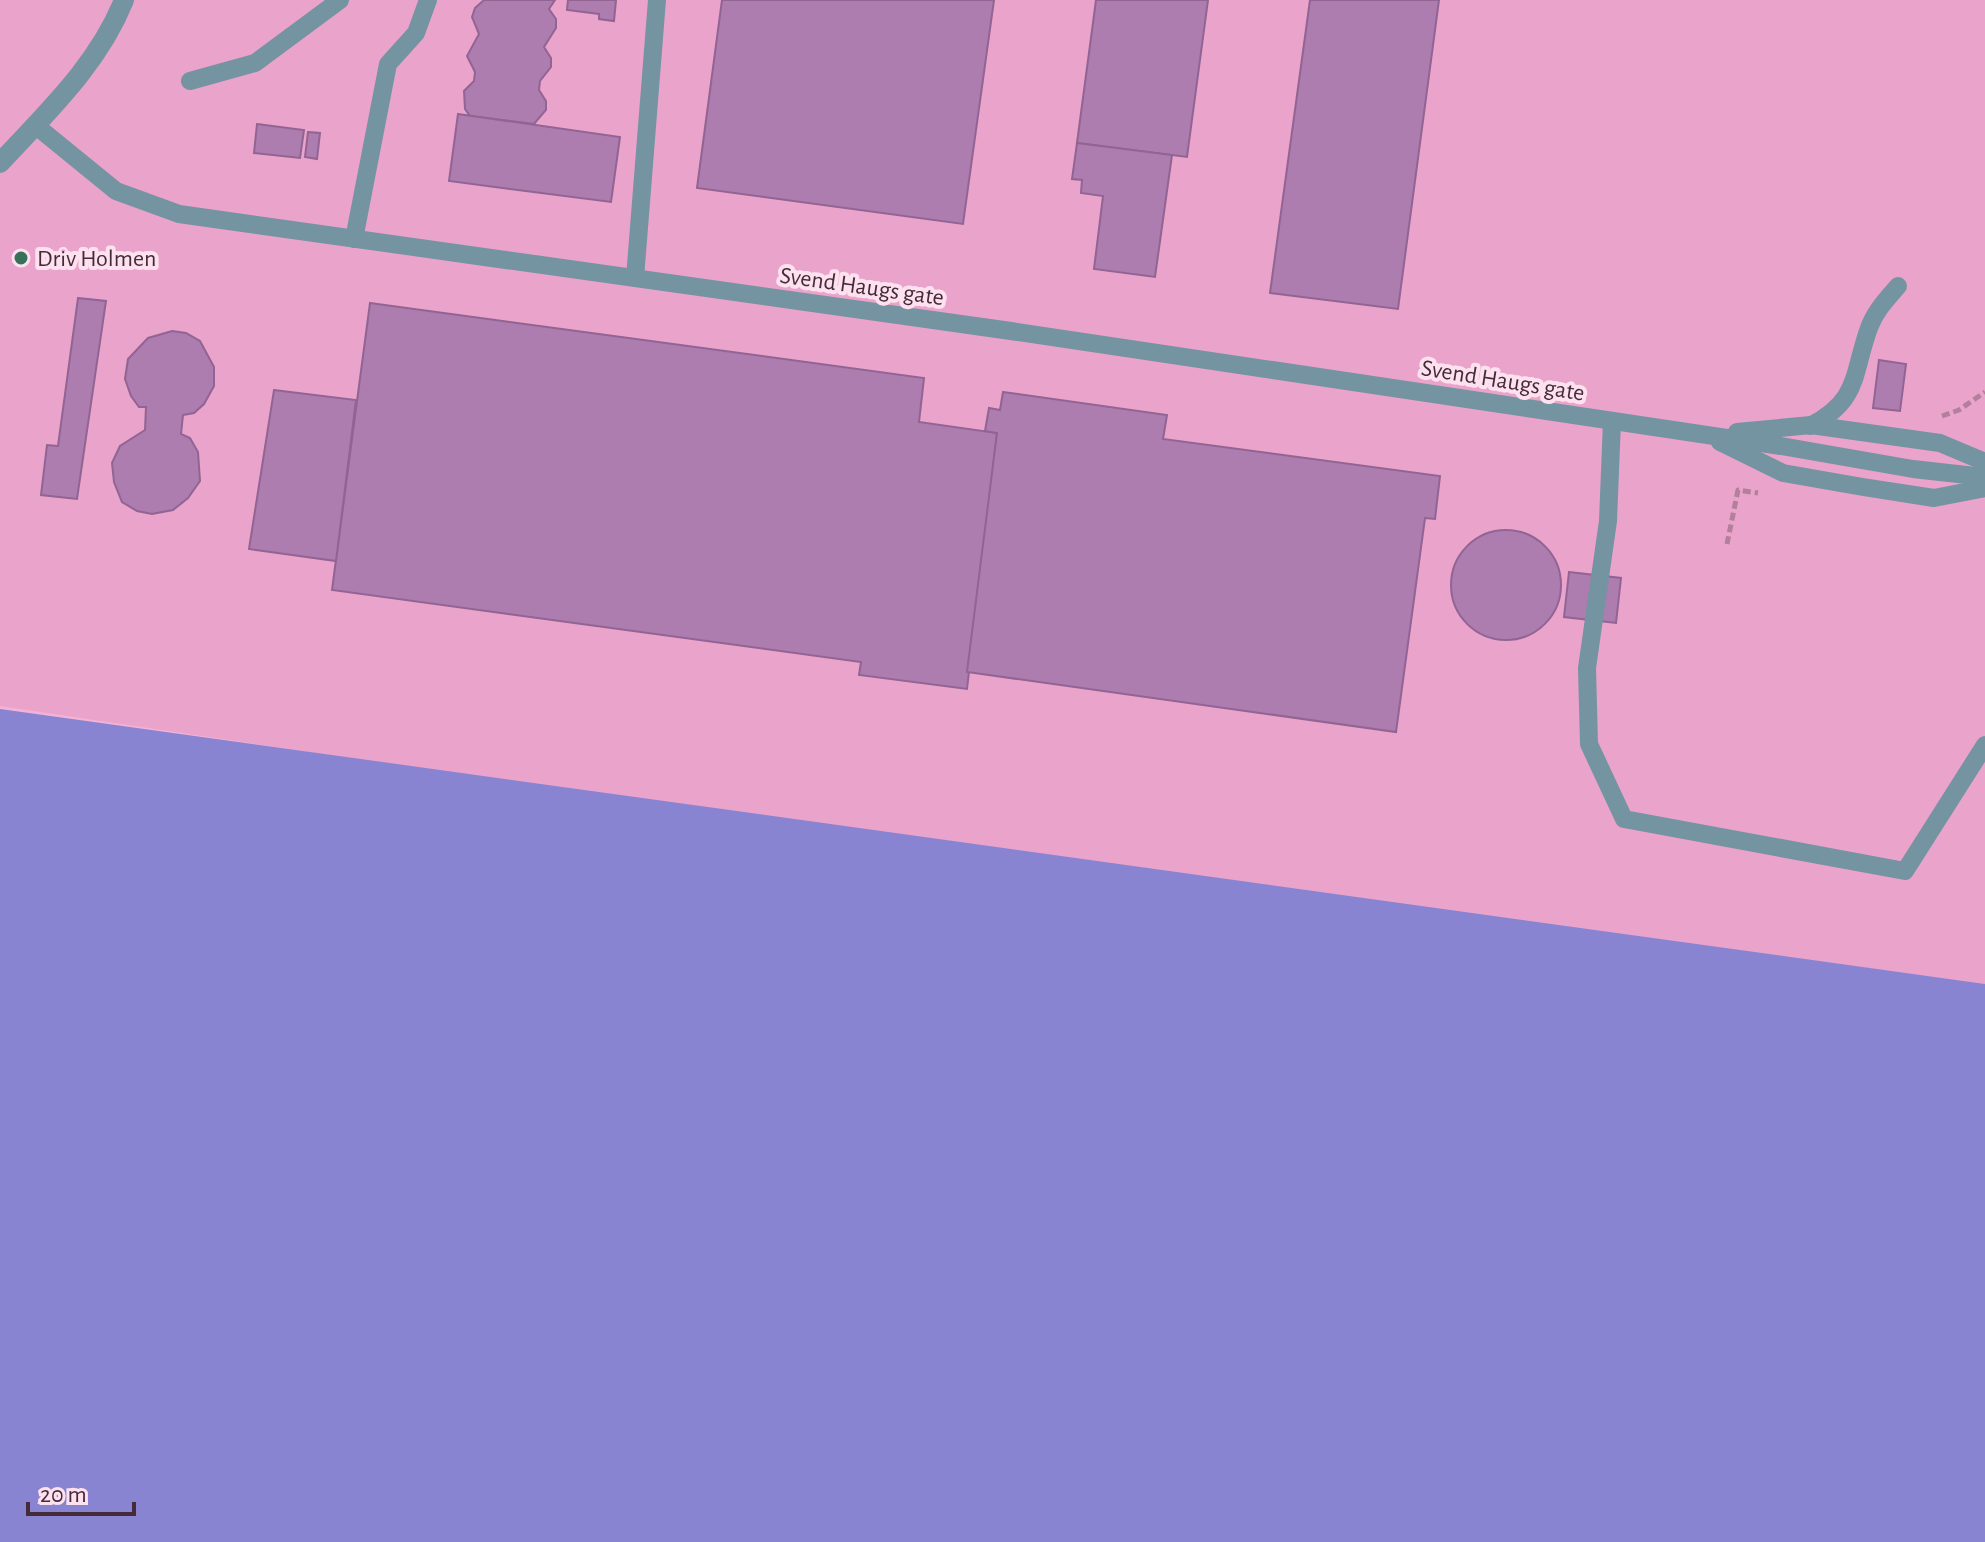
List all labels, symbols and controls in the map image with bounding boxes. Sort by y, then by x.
place label: Driv Holmen [37,247,156,271]
marker: Driv Holmen [12,249,30,267]
street label: Svend Haugs gate [778,264,945,310]
street label: Svend Haugs gate [1419,356,1586,406]
scale bar [28,1466,134,1516]
text: 20 m [40,1483,87,1507]

